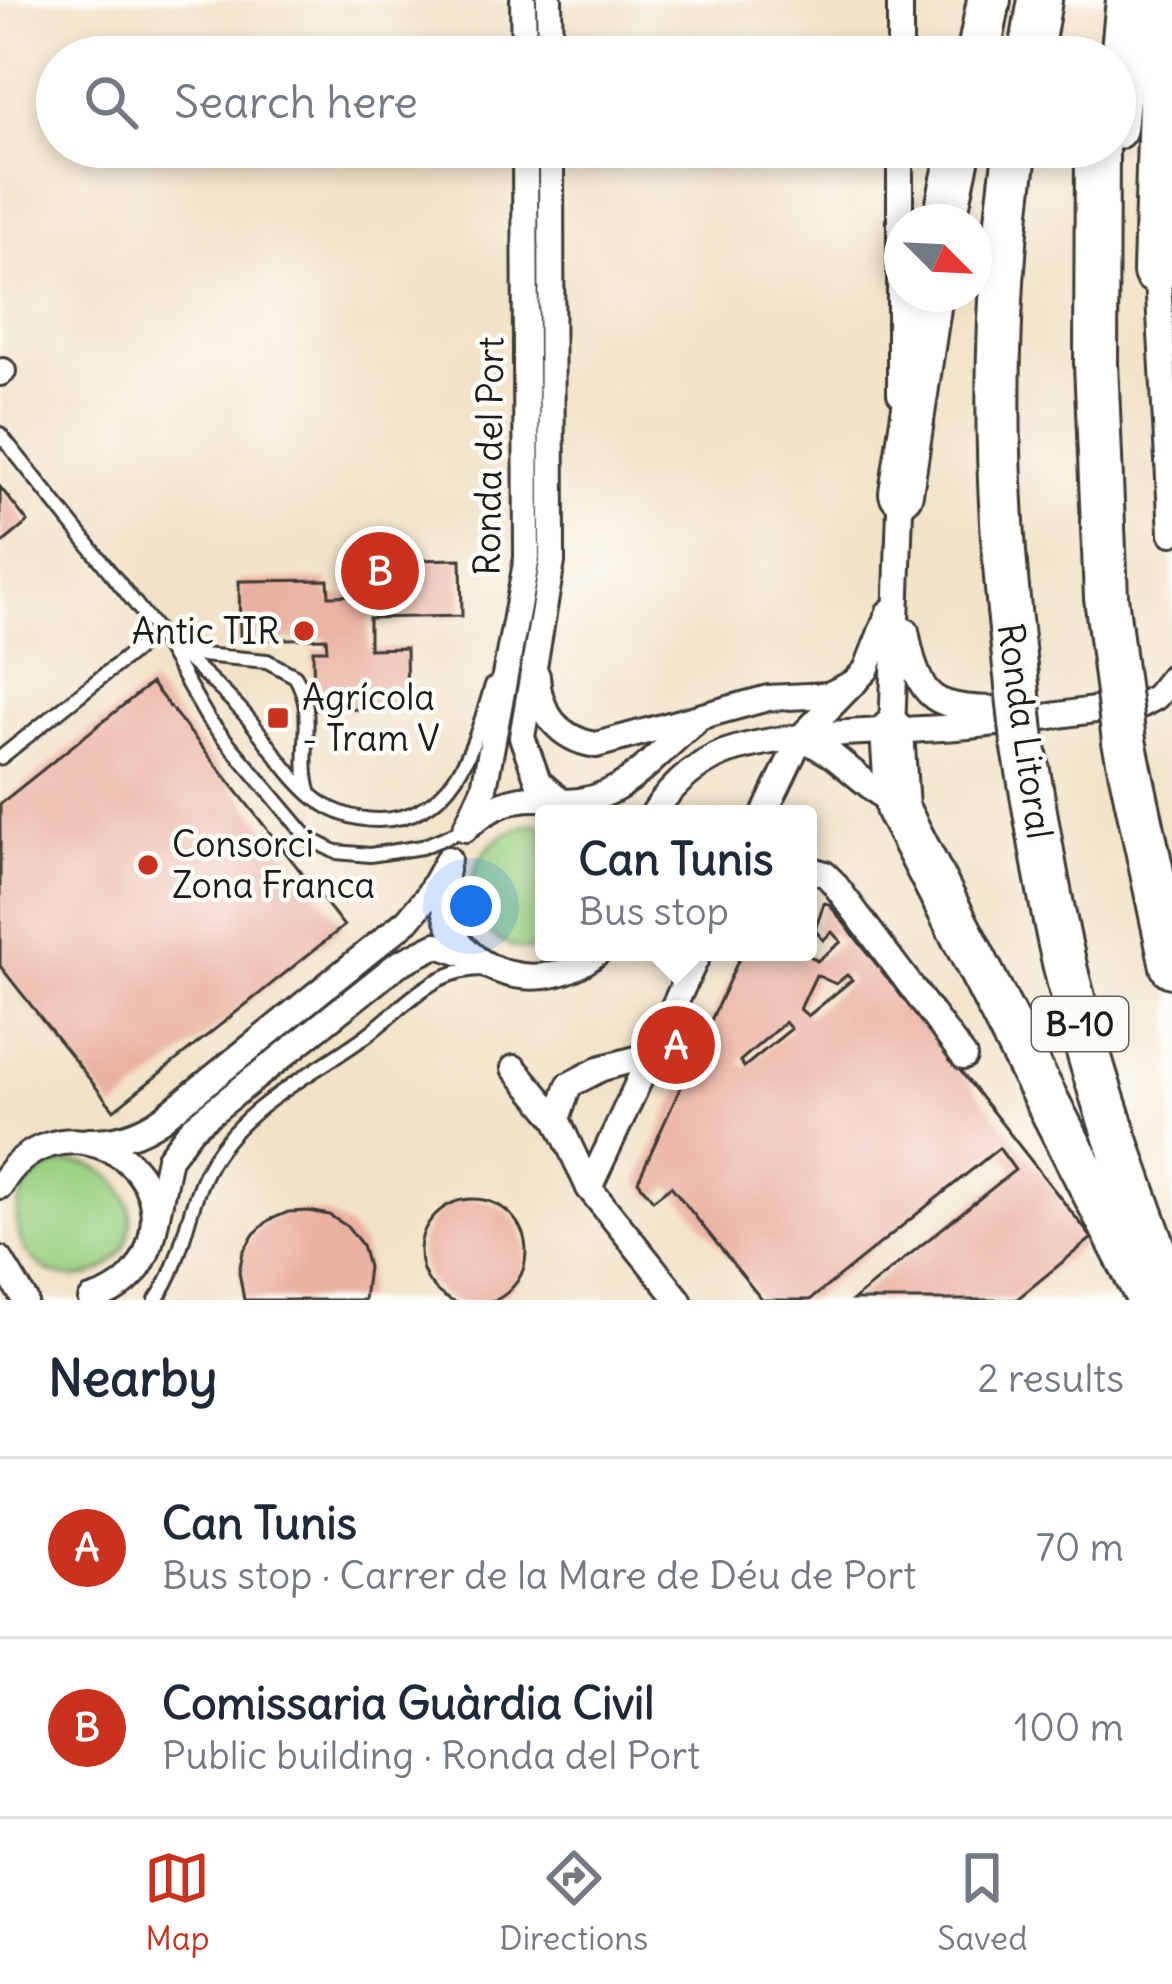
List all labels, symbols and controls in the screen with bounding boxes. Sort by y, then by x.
search box [36,36,1136,168]
icon: search [78,69,144,135]
text: Search here [174,74,418,130]
north arrow [884,204,992,312]
street label: Ronda del Port [464,336,514,576]
pin: B [341,526,419,616]
place label: Antic TIR [132,609,280,654]
marker: Antic TIR [291,618,317,644]
street label: Ronda Litoral [988,620,1062,842]
place label: Agrícola - Tram V [302,675,440,761]
marker: Agrícola - Tram V [265,705,291,731]
popup [535,805,817,961]
place label: Consorci Zona Franca [172,822,375,908]
text: Can Tunis [579,831,774,887]
marker: Consorci Zona Franca [135,852,161,878]
your location [441,876,501,936]
text: Bus stop [579,887,729,936]
road number: B-10 [1032,997,1128,1051]
pin: A [637,1000,715,1090]
text: Nearby [48,1346,217,1410]
text: 2 results [977,1354,1124,1403]
text: Can Tunis [162,1495,357,1551]
text: A [74,1523,100,1572]
text: 70 m [1036,1523,1124,1572]
text: Bus stop · Carrer de la Mare de Déu de Port [162,1551,917,1600]
text: Comissaria Guàrdia Civil [162,1675,654,1731]
text: B [74,1703,100,1752]
text: 100 m [1014,1703,1124,1752]
text: Public building · Ronda del Port [162,1731,700,1780]
tab: Map [144,1845,210,1959]
tab: Directions [499,1845,648,1959]
tab: Saved [937,1845,1028,1959]

